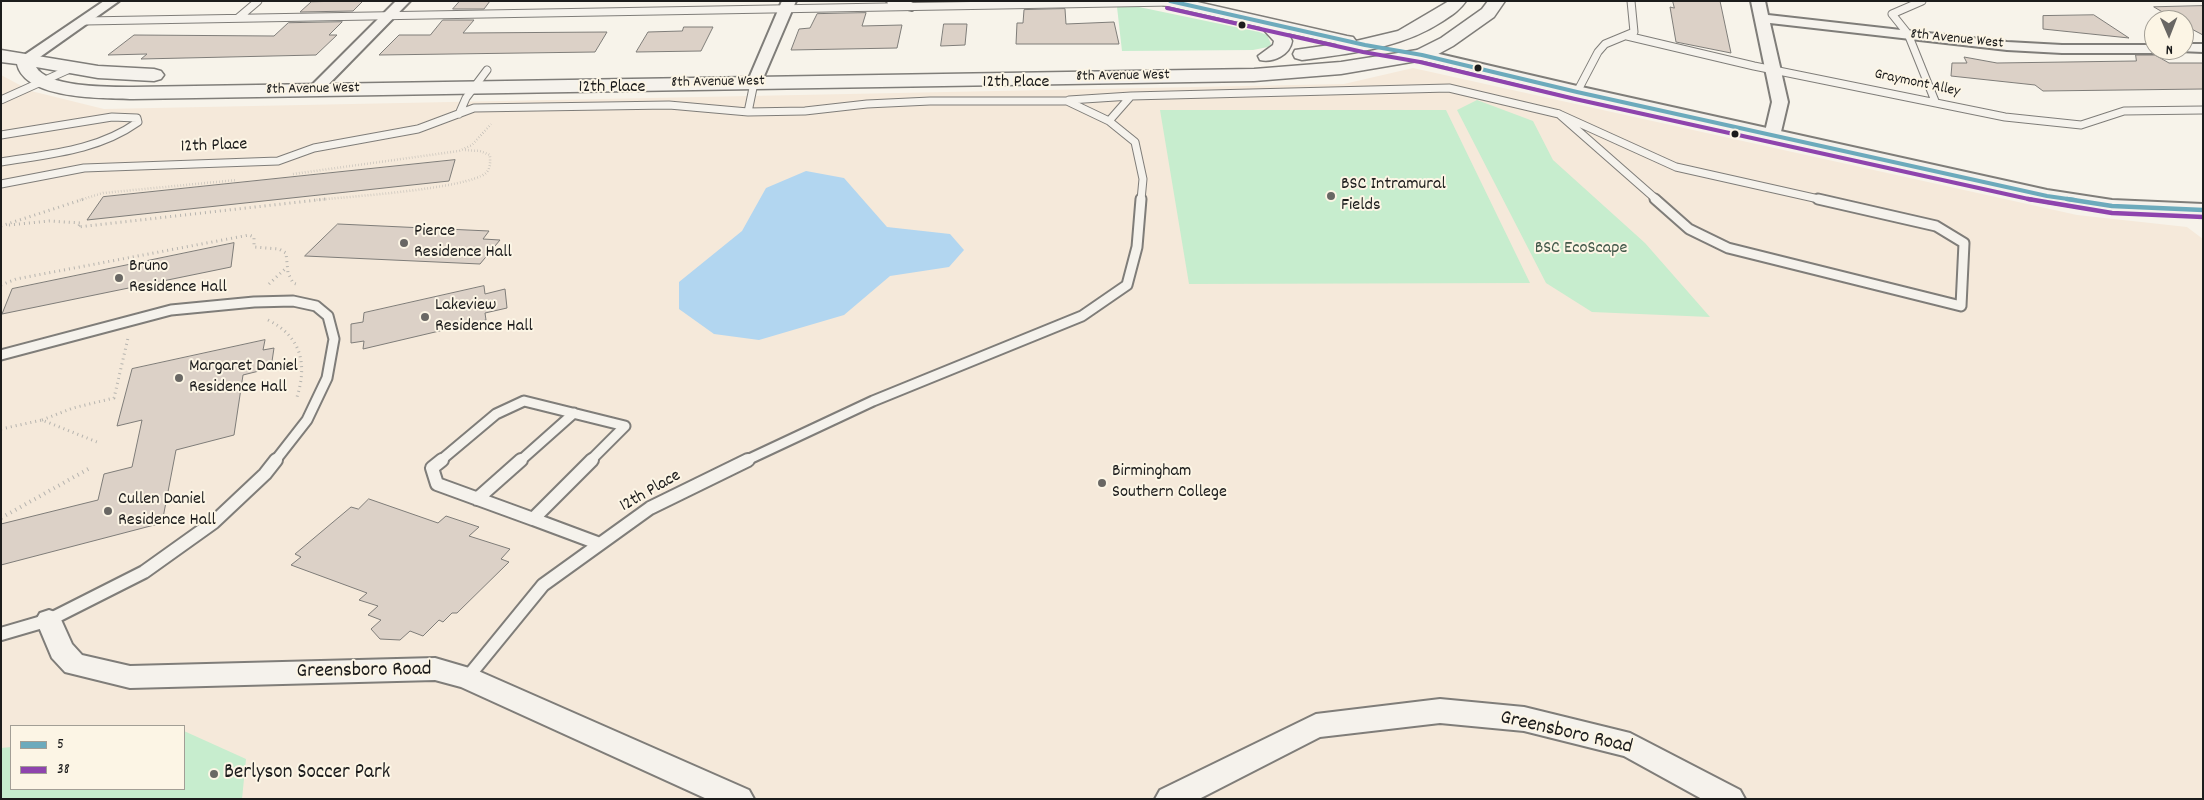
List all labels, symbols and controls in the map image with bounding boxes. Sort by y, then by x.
north arrow [2144,10,2194,60]
unlabelled marker [1237,20,1247,30]
street label: 8th Avenue West [1910,26,2004,54]
text: N [2166,39,2173,59]
unlabelled marker [1473,63,1483,73]
street label: Graymont Alley [1873,66,1961,102]
street label: 8th Avenue West [1076,67,1170,87]
street label: 8th Avenue West [671,73,765,93]
street label: 12th Place [983,73,1049,95]
street label: 12th Place [579,78,645,100]
street label: 8th Avenue West [266,80,360,100]
unlabelled marker [1730,129,1740,139]
street label: 12th Place [180,135,248,159]
place label: BSC Intramural Fields [1341,175,1446,218]
marker: BSC Intramural Fields [1325,190,1337,202]
place label: Pierce Residence Hall [414,222,512,264]
marker: Pierce Residence Hall [398,237,410,249]
park label: BSC EcoScape [1535,239,1627,261]
place label: Bruno Residence Hall [129,257,227,300]
marker: Bruno Residence Hall [113,272,125,284]
place label: Lakeview Residence Hall [435,296,533,338]
marker: Lakeview Residence Hall [419,311,431,323]
place label: Margaret Daniel Residence Hall [189,357,298,399]
marker: Margaret Daniel Residence Hall [173,372,185,384]
place label: Birmingham Southern College [1112,462,1227,504]
street label: 12th Place [617,466,685,518]
marker: Birmingham Southern College [1096,477,1108,489]
place label: Cullen Daniel Residence Hall [118,490,216,532]
marker: Cullen Daniel Residence Hall [102,505,114,517]
street label: Greensboro Road [296,658,432,686]
street label: Greensboro Road [1497,707,1635,761]
legend [10,725,185,790]
text: 5 [57,734,64,756]
text: 38 [57,759,70,781]
place label: Berlyson Soccer Park [224,761,390,787]
marker: Berlyson Soccer Park [208,768,220,780]

